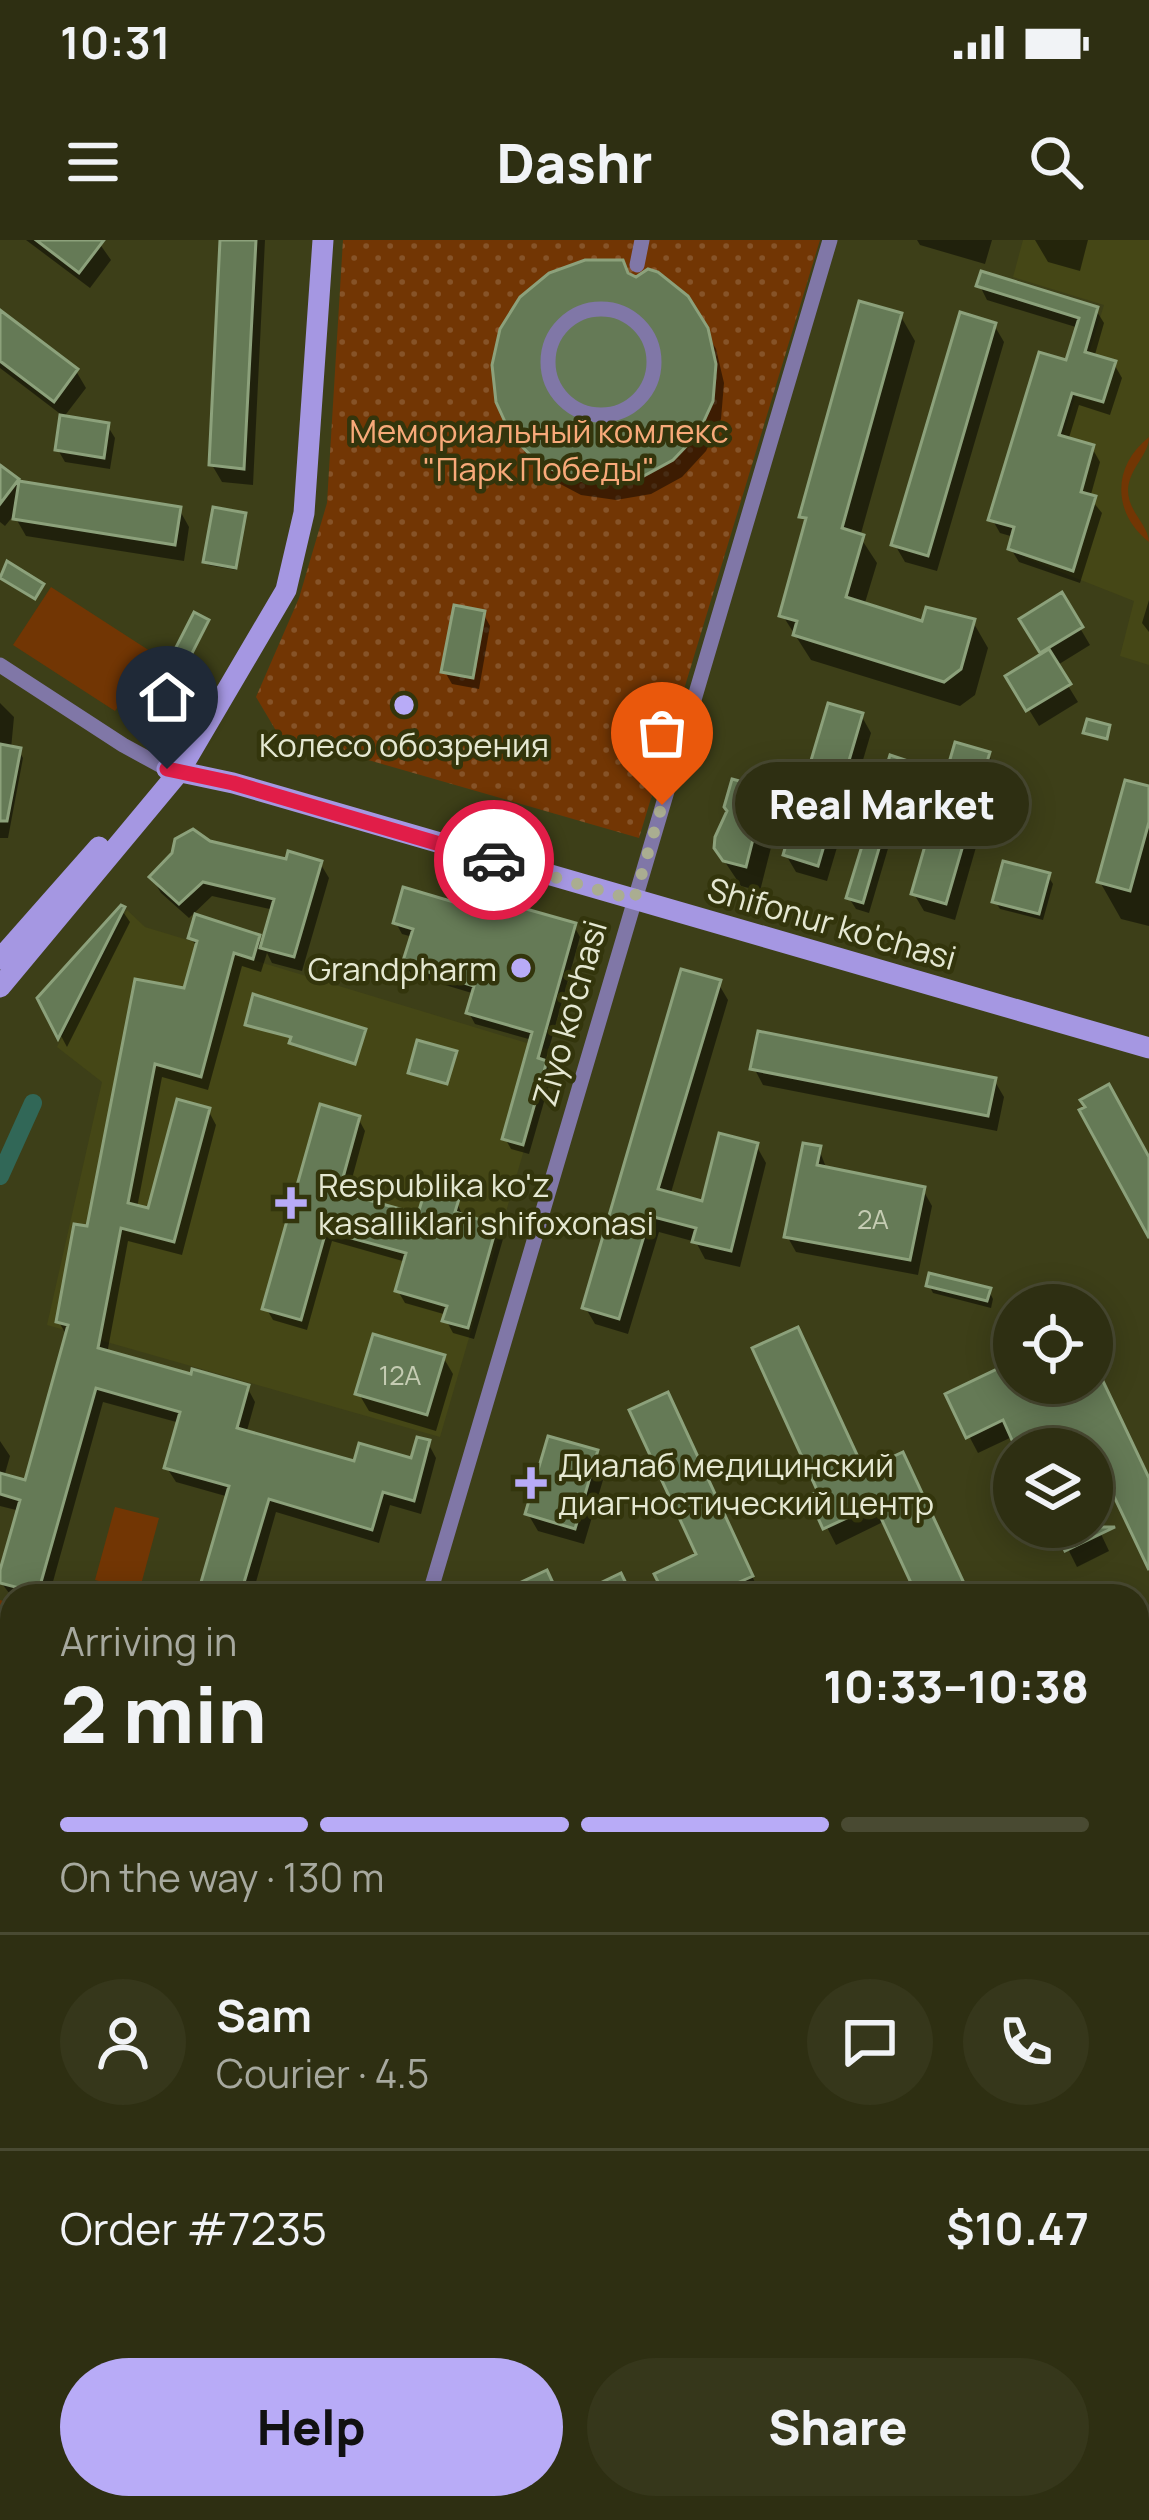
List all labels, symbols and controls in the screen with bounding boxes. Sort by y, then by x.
text: 10:31 [60,11,171,73]
text: Dashr [497,125,652,199]
icon: menu [60,129,126,195]
icon: search [1023,129,1089,195]
park label: Мемориальный комлекс "Парк Победы" [349,408,729,491]
pin [116,646,218,769]
icon: home [134,664,200,730]
pin [611,682,713,805]
marker: Колесо обозрения [391,692,417,718]
icon: bag [629,700,695,766]
place label: Колесо обозрения [259,722,549,767]
callout: Real Market [734,763,1028,847]
text: Real Market [769,777,995,831]
courier [434,800,554,920]
icon: car [461,827,527,893]
street label: Shifonur ko'chasi [703,866,961,980]
street label: Ziyo ko'chasi [521,915,617,1111]
place label: Grandpharm [308,946,497,991]
marker: Grandpharm [508,955,534,981]
place label: Respublika ko'z kasalliklari shifoxonasi [318,1162,654,1245]
marker: Respublika ko'z kasalliklari shifoxonasi [275,1187,307,1219]
house number: 2A [857,1200,889,1237]
map controls [993,1284,1113,1548]
button: locate [993,1284,1113,1404]
house number: 12A [379,1356,421,1393]
button: layers [993,1428,1113,1548]
place label: Диалаб медицинский диагностический центр [558,1442,934,1525]
marker: Диалаб медицинский диагностический центр [515,1467,547,1499]
text: Arriving in [60,1614,237,1668]
text: 10:33–10:38 [823,1655,1089,1717]
text: 2 min [60,1660,267,1766]
text: On the way · 130 m [60,1850,384,1904]
button: person [60,1979,186,2105]
button: chat [807,1979,933,2105]
button: phone [963,1979,1089,2105]
text: Sam [216,1984,312,2046]
text: Courier · 4.5 [216,2046,429,2100]
text: Order #7235 [60,2197,327,2259]
text: $10.47 [946,2197,1089,2259]
button: Help [60,2358,563,2496]
button: Share [587,2358,1089,2496]

